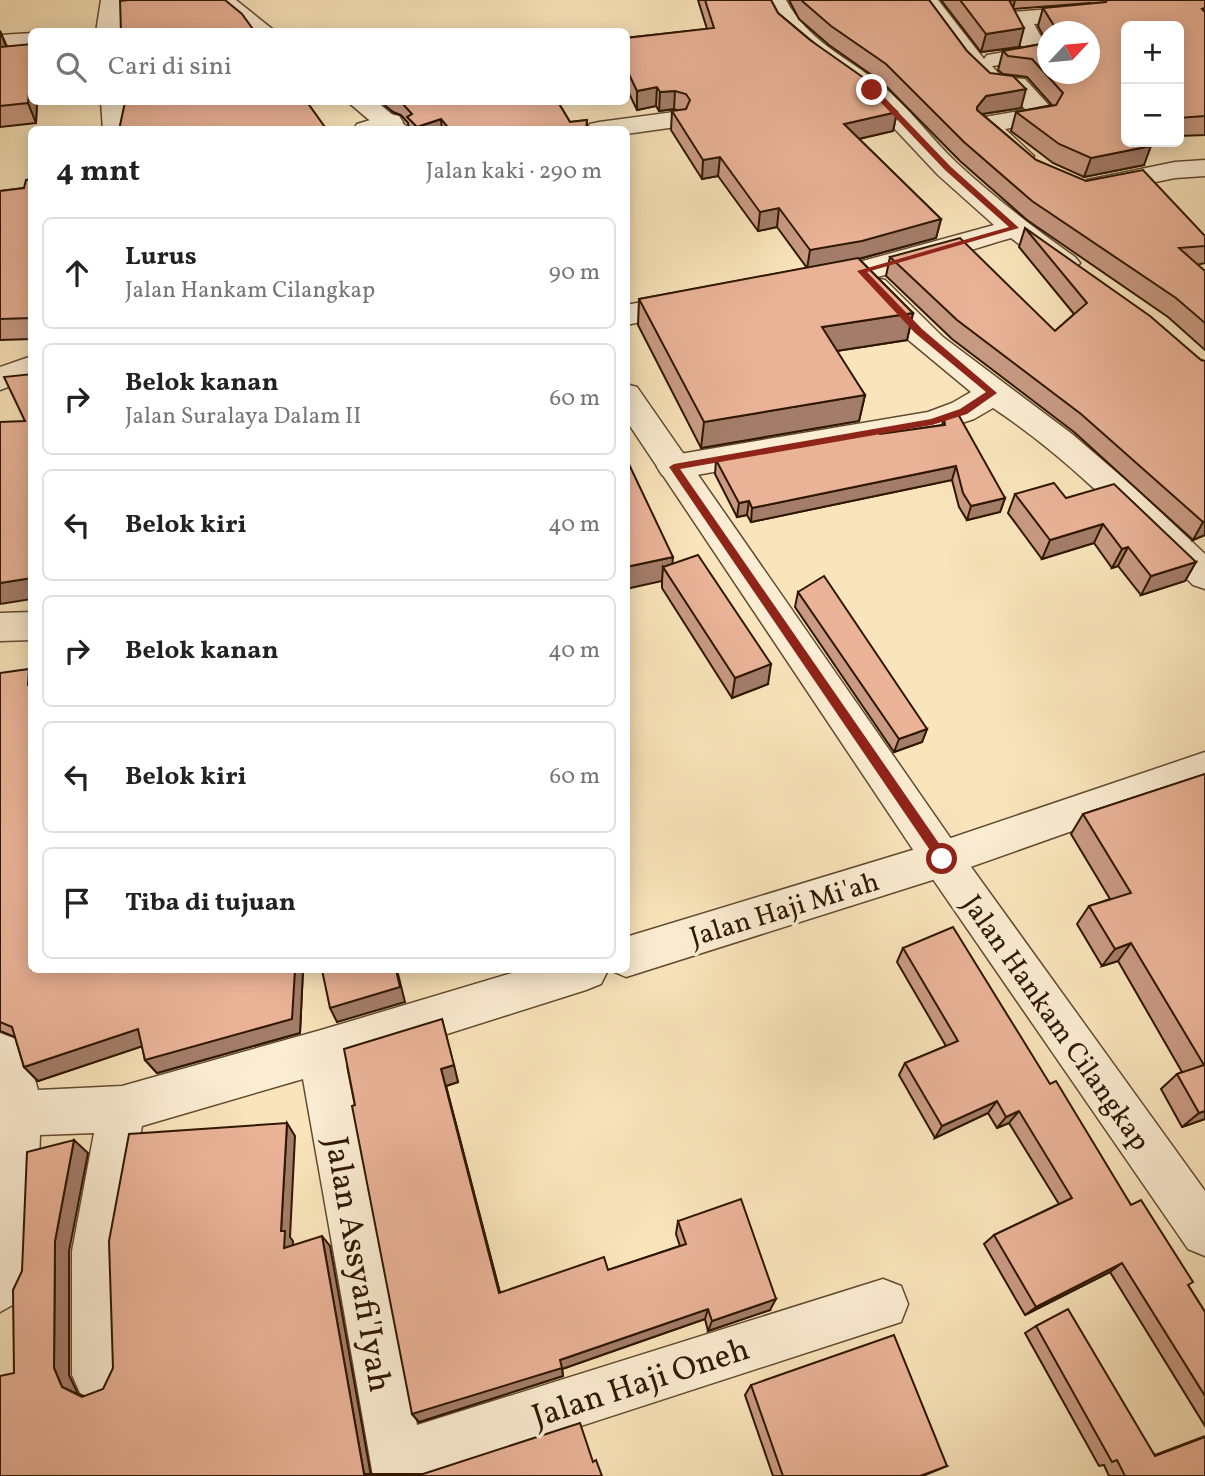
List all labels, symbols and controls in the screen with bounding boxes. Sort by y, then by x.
north arrow [1037,21,1100,84]
map controls [1121,21,1184,147]
button: + [1121,21,1184,84]
search box [28,28,630,105]
icon: search [52,48,90,86]
text: Cari di sini [108,49,232,85]
route end [856,74,887,105]
button: − [1121,84,1184,147]
text: 4 mnt [56,151,140,193]
text: Jalan kaki · 290 m [426,156,602,188]
text: Lurus [125,239,197,275]
icon: ahead [58,254,96,292]
text: 90 m [549,257,600,289]
text: Jalan Hankam Cilangkap [125,275,375,307]
text: Belok kanan [125,365,279,401]
icon: right [58,380,96,418]
text: 60 m [550,383,600,415]
text: Jalan Suralaya Dalam II [125,401,361,433]
icon: left [58,506,96,544]
text: Belok kiri [125,507,247,543]
text: 40 m [548,509,600,541]
icon: right [58,632,96,670]
text: Belok kanan [125,633,279,669]
text: 40 m [548,635,600,667]
icon: left [58,758,96,796]
text: Belok kiri [125,759,247,795]
text: 60 m [550,761,600,793]
route start [926,843,957,874]
street label: Jalan Haji Mi'ah [685,863,884,958]
icon: arrive [58,884,96,922]
text: Tiba di tujuan [125,885,296,921]
street label: Jalan Hankam Cilangkap [952,888,1158,1159]
street label: Jalan Assyafi'Iyah [311,1133,401,1396]
street label: Jalan Haji Oneh [527,1328,756,1442]

